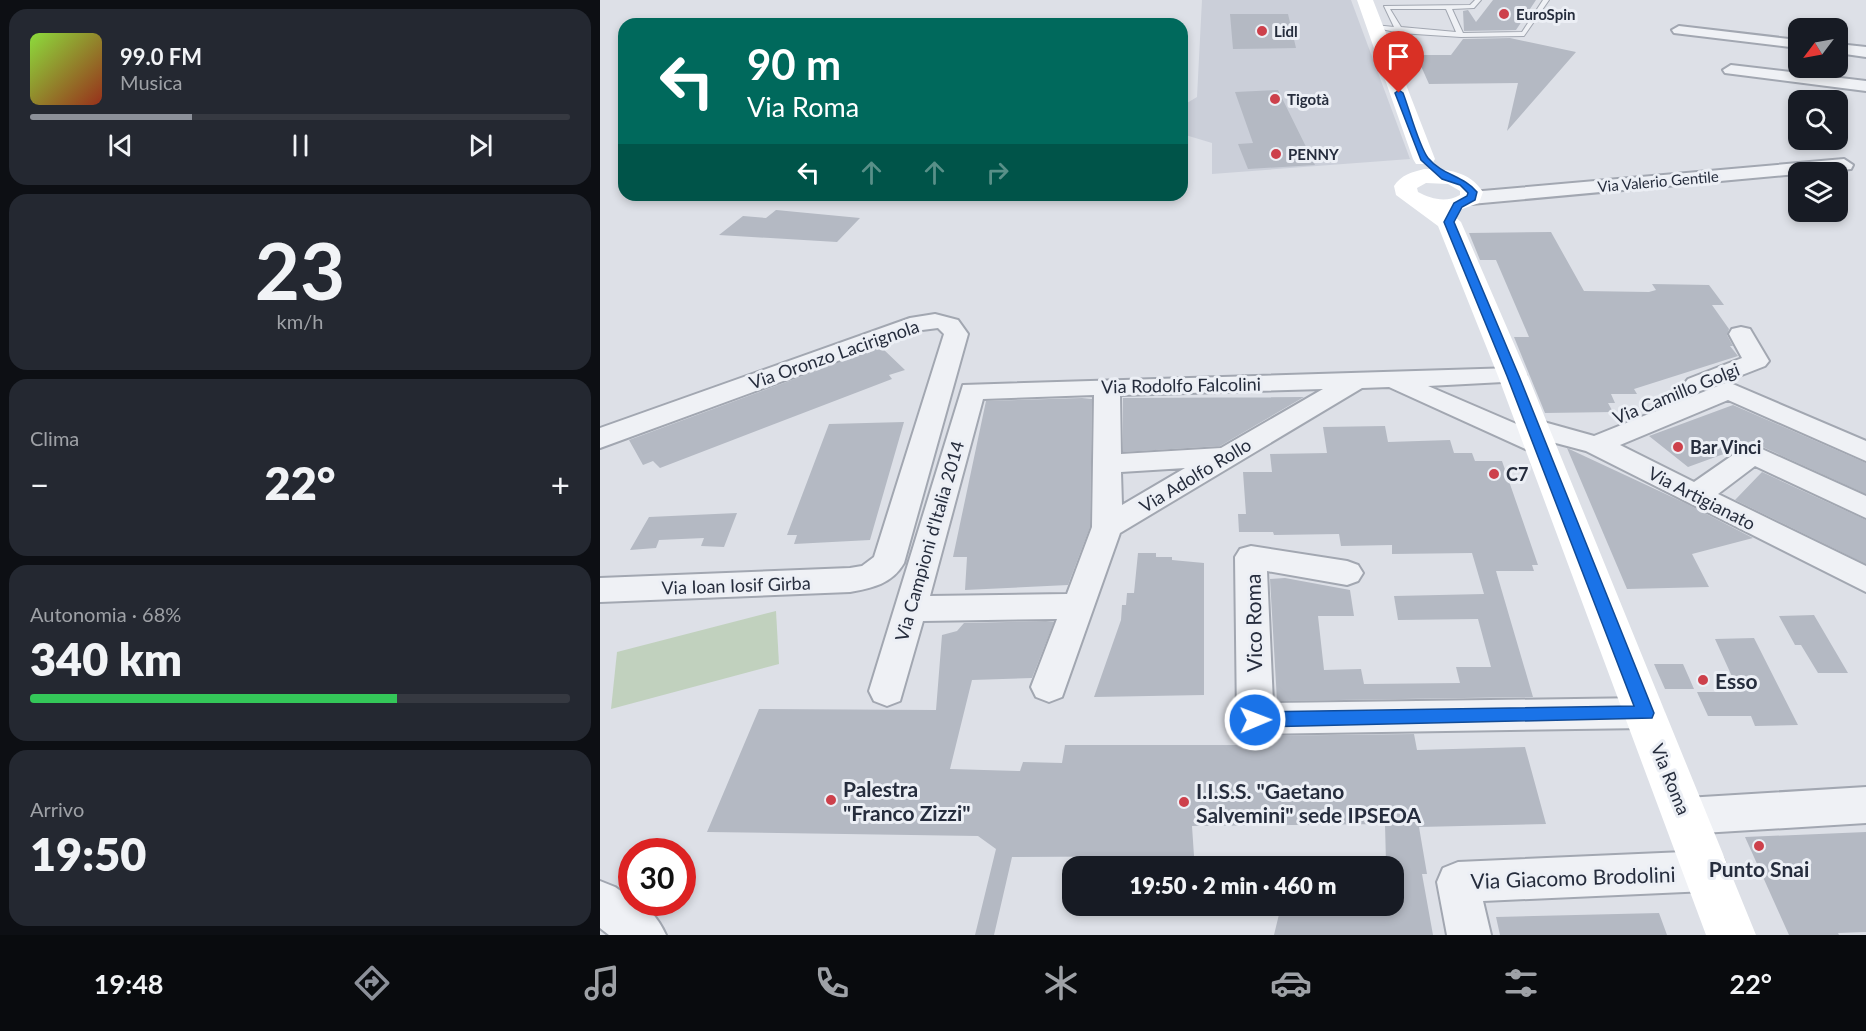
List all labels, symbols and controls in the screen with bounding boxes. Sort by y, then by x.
place label: EuroSpin [1516,5,1576,23]
marker: EuroSpin [1497,7,1511,21]
north arrow [1788,18,1848,78]
map controls [1788,18,1848,222]
place label: Lidl [1274,22,1298,40]
marker: Lidl [1255,24,1269,38]
pin [1373,31,1424,93]
text: 90 m [747,39,841,89]
icon: arrive [1382,40,1415,73]
icon: left [648,42,726,120]
text: 99.0 FM [120,43,202,70]
text: Musica [120,70,183,94]
text: Via Roma [747,90,859,123]
place label: Tigotà [1287,90,1329,108]
button: search [1788,90,1848,150]
marker: Tigotà [1268,92,1282,106]
icon: previous [104,129,137,162]
icon: pause [284,129,317,162]
icon: next [464,129,497,162]
place label: PENNY [1288,145,1339,163]
marker: PENNY [1269,147,1283,161]
icon: left [792,156,825,189]
icon: ahead [855,156,888,189]
icon: ahead [918,156,951,189]
icon: right [981,156,1014,189]
button: layers [1788,162,1848,222]
street label: Via Valerio Gentile [1597,167,1719,195]
text: 23 [255,223,345,317]
text: km/h [277,309,323,333]
street label: Via Oronzo Lacirignola [746,315,922,393]
street label: Via Camillo Golgi [1609,358,1743,428]
street label: Via Rodolfo Falcolini [1101,373,1261,397]
text: Clima [30,426,79,450]
street label: Via Adolfo Rollo [1135,433,1255,517]
place label: Bar Vinci [1690,436,1761,458]
street label: Via Campioni d'Italia 2014 [890,438,968,644]
marker: Bar Vinci [1671,440,1685,454]
text: 22° [265,456,335,510]
street label: Via Artigianato [1645,462,1759,534]
place label: C7 [1506,463,1528,485]
text: − [30,464,49,504]
text: + [551,464,570,504]
marker: C7 [1487,467,1501,481]
street label: Via Ioan Iosif Girba [661,571,811,599]
street label: Vico Roma [1240,574,1266,672]
text: Autonomia · 68% [30,602,181,626]
text: 340 km [30,632,182,686]
place label: Esso [1715,668,1757,693]
marker: Esso [1696,673,1710,687]
position arrow [1223,688,1287,752]
street label: Via Roma [1647,740,1695,818]
place label: Palestra "Franco Zizzi" [843,776,971,825]
place label: I.I.S.S. "Gaetano Salvemini" sede IPSEOA [1196,778,1421,827]
marker: Palestra "Franco Zizzi" [824,793,838,807]
marker: I.I.S.S. "Gaetano Salvemini" sede IPSEOA [1177,795,1191,809]
text: Arrivo [30,797,84,821]
text: 19:50 [30,827,146,881]
speed limit sign: 30 [618,838,696,916]
marker: Punto Snai [1752,839,1766,853]
place label: Punto Snai [1709,856,1809,881]
street label: Via Giacomo Brodolini [1470,861,1676,893]
text: 19:50 · 2 min · 460 m [1130,872,1336,899]
icon: directions [351,962,393,1004]
icon: music [581,962,623,1004]
icon: phone [811,962,853,1004]
icon: climate [1040,962,1082,1004]
icon: car [1270,962,1312,1004]
icon: filters [1500,962,1542,1004]
text: 19:48 [94,967,163,1000]
text: 22° [1729,967,1772,1000]

